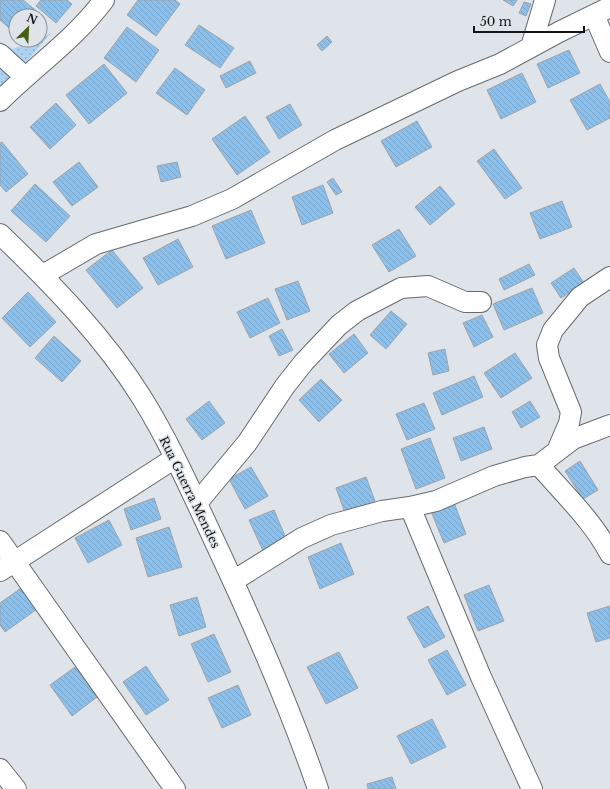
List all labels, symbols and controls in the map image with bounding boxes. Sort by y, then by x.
north arrow [8,8,48,48]
scale bar [474,8,584,34]
text: N [24,10,40,28]
text: 50 m [480,14,512,29]
street label: Rua Guerra Mendes [156,434,224,550]

